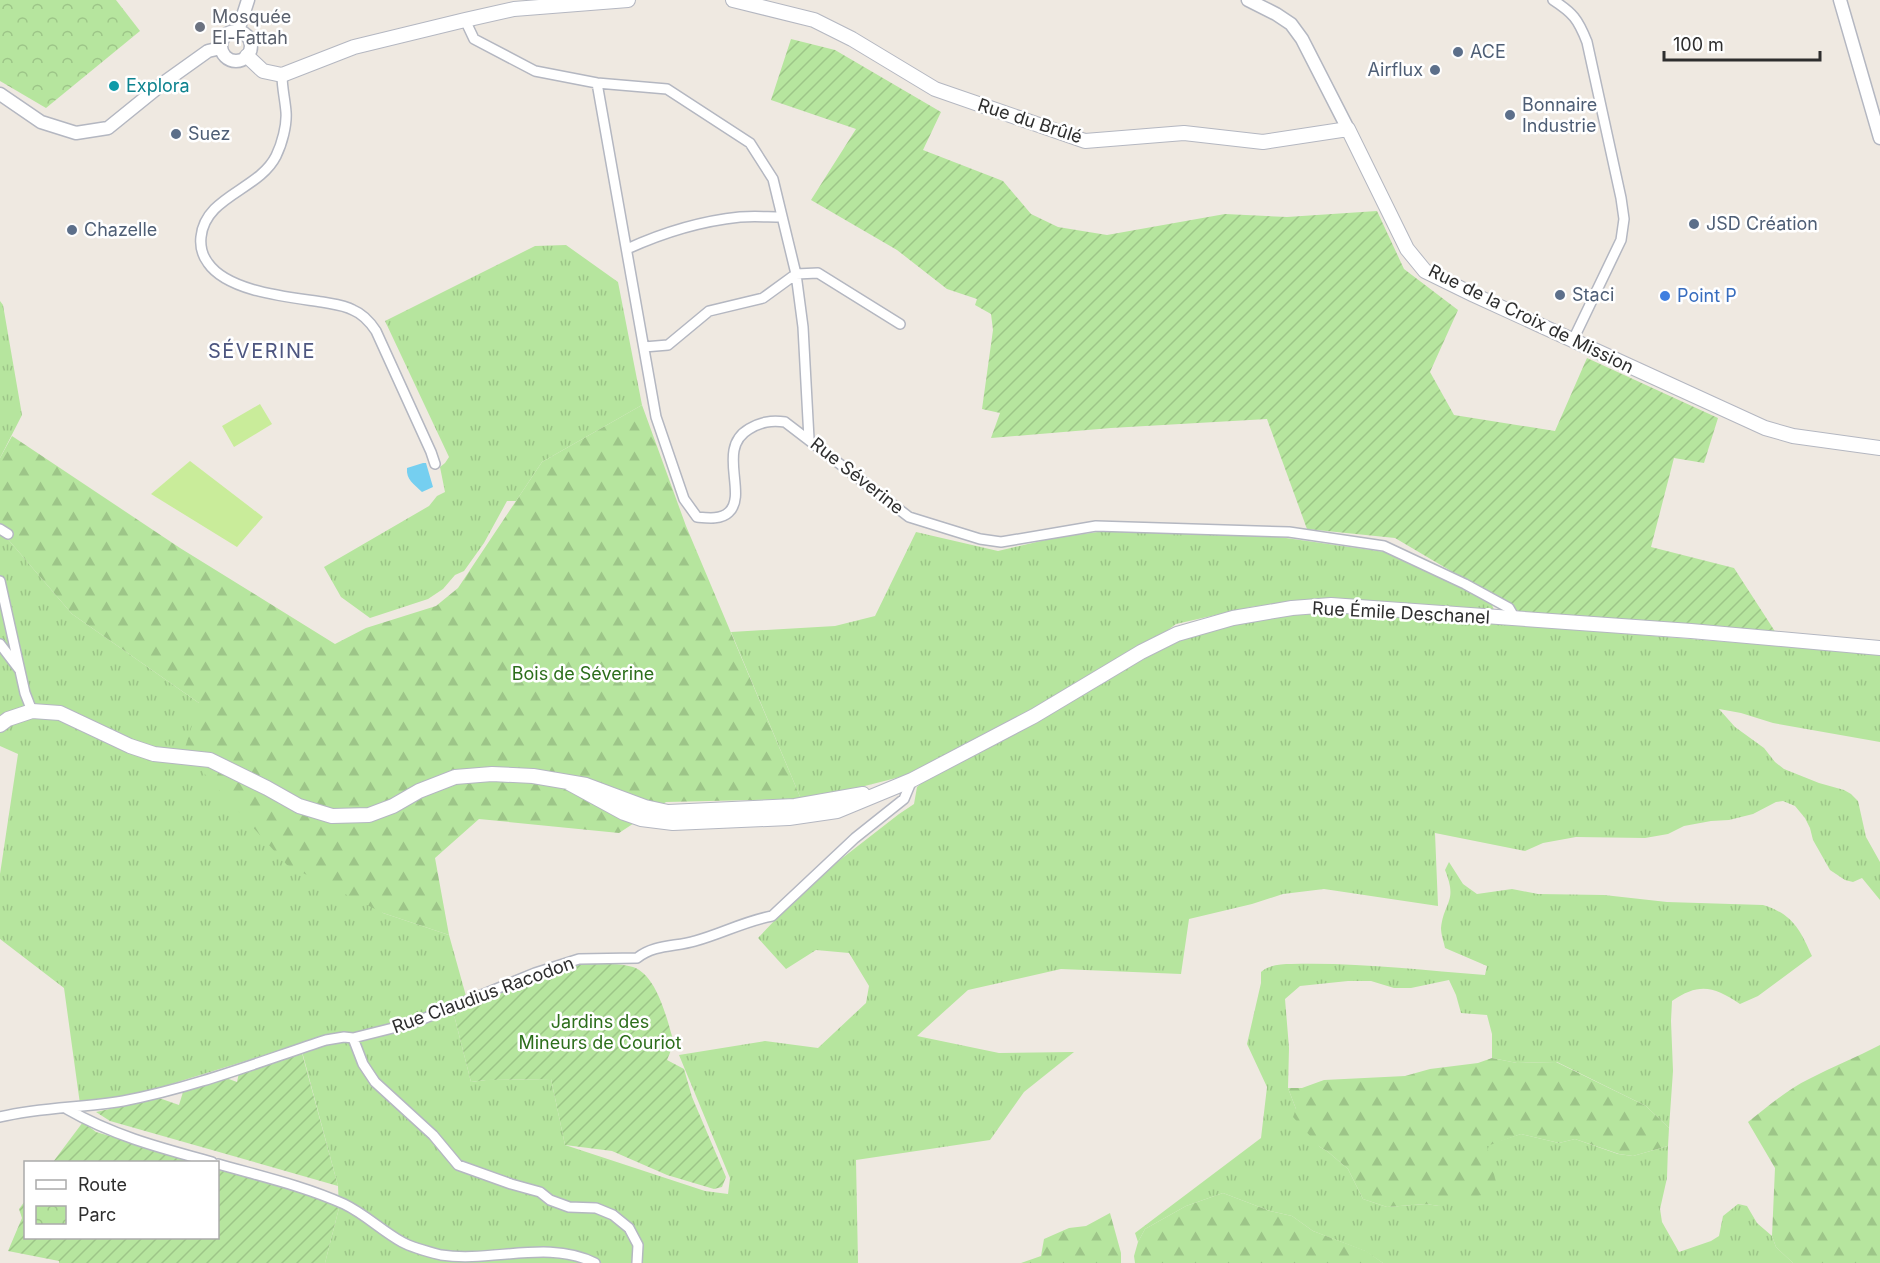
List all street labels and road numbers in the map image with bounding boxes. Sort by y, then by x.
street label: Rue du Brûlé [975,94,1085,147]
street label: Rue de la Croix de Mission [1425,260,1637,377]
street label: Rue Séverine [807,433,908,518]
street label: Rue Émile Deschanel [1312,596,1491,628]
street label: Rue Claudius Racodon [389,952,577,1037]

